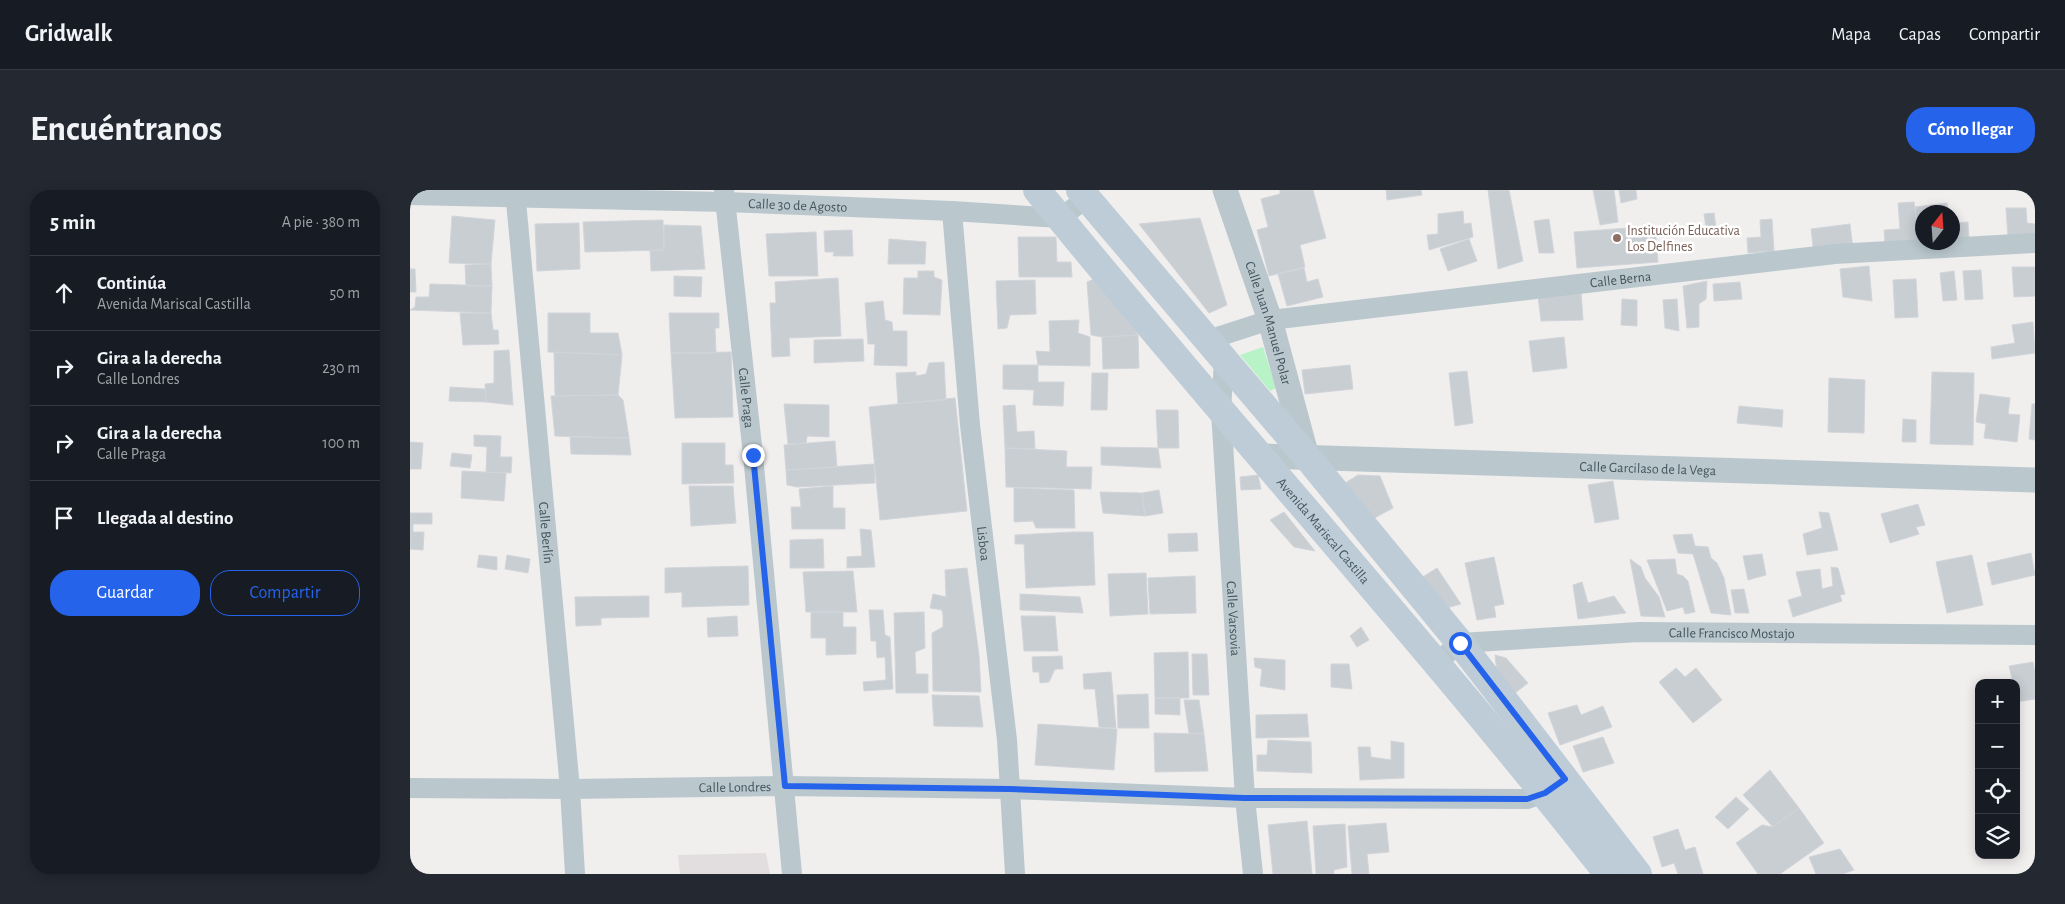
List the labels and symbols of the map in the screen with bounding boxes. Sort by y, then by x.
street label: Calle 30 de Agosto [748,197,848,215]
north arrow [1915,205,1960,250]
place label: Institución Educativa Los Delfines [1627,224,1741,254]
marker: Institución Educativa Los Delfines [1611,232,1623,244]
street label: Calle Juan Manuel Polar [1242,260,1293,387]
street label: Calle Berna [1589,269,1653,291]
street label: Calle Praga [735,367,756,429]
route end [742,444,765,467]
street label: Calle Garcilaso de la Vega [1579,460,1717,478]
street label: Avenida Mariscal Castilla [1274,475,1372,587]
street label: Calle Berlín [536,501,555,564]
street label: Lisboa [974,525,992,562]
street label: Calle Varsovia [1224,581,1242,657]
street label: Calle Francisco Mostajo [1669,626,1795,641]
route start [1449,632,1472,655]
street label: Calle Londres [699,780,771,795]

